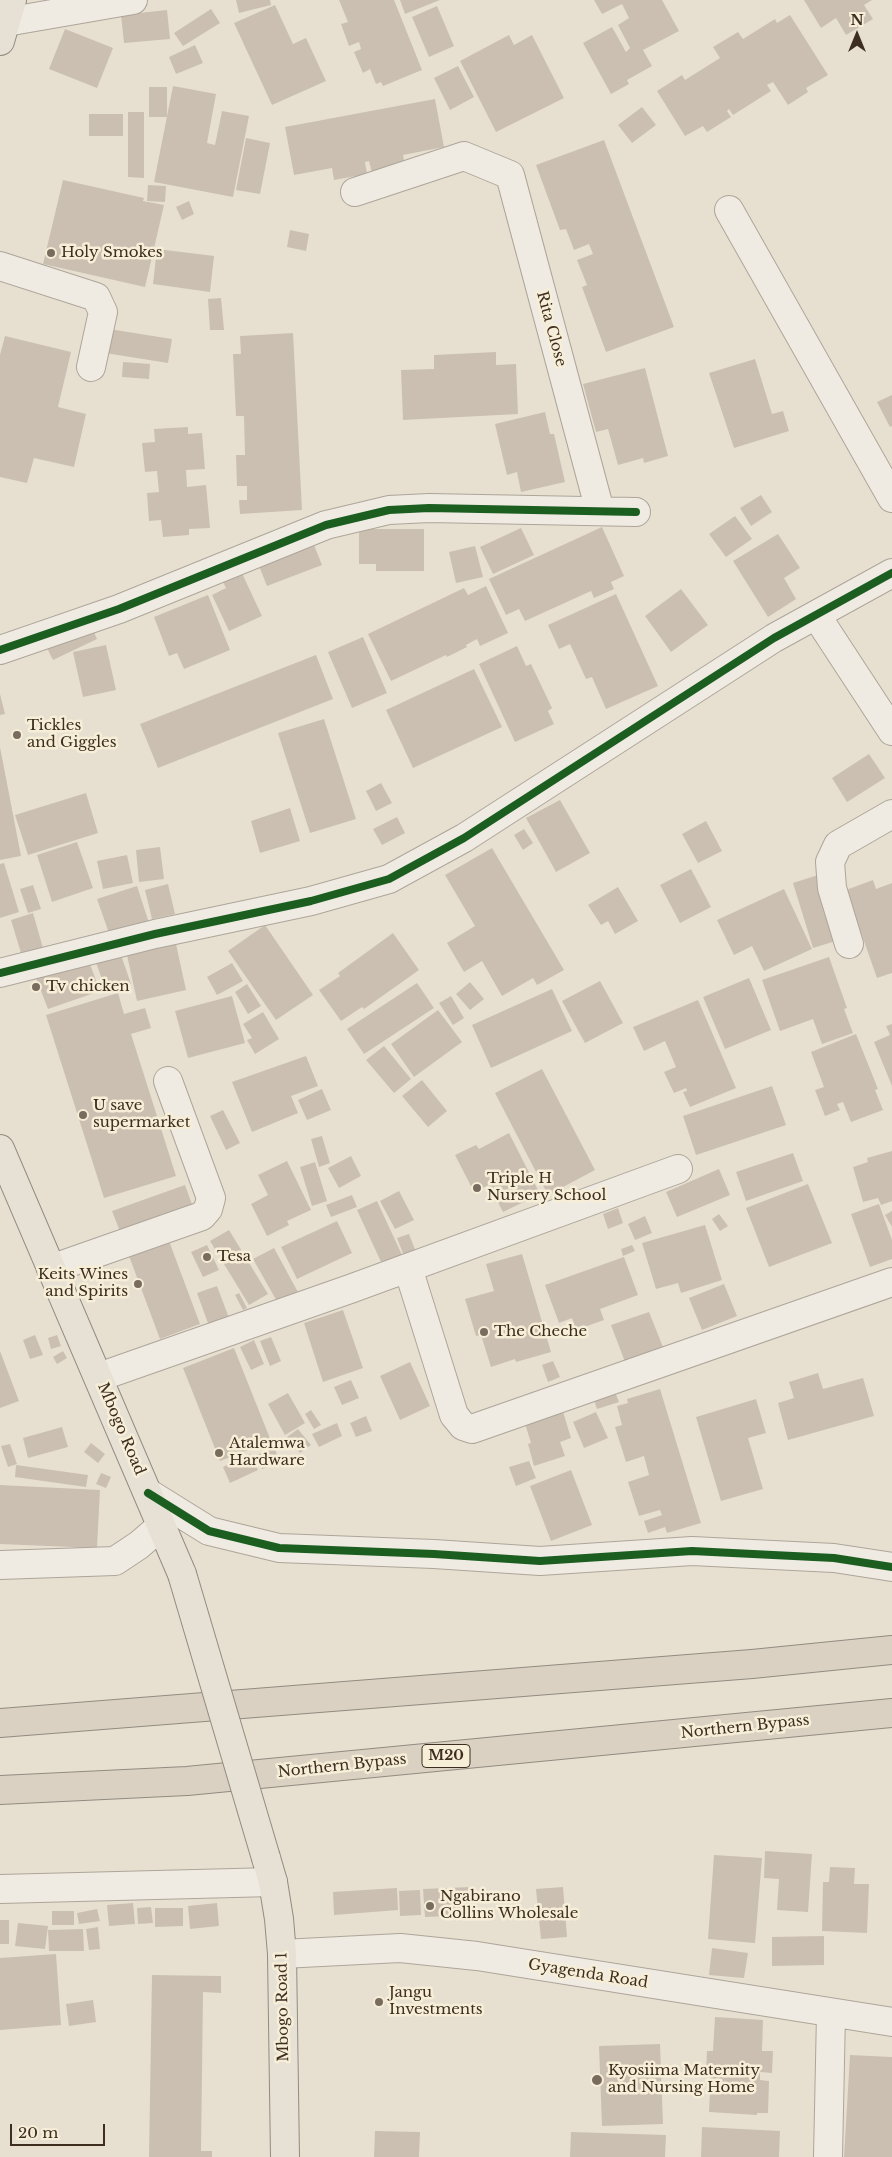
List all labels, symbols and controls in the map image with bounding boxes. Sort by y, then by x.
north arrow [832,10,882,60]
text: N [850,11,864,29]
place label: Holy Smokes [61,244,163,262]
marker: Holy Smokes [45,247,57,259]
street label: Rita Close [532,289,570,369]
place label: Tickles and Giggles [27,717,116,752]
marker: Tickles and Giggles [11,729,23,741]
place label: Tv chicken [46,978,130,996]
marker: Tv chicken [30,981,42,993]
place label: U save supermarket [93,1097,190,1132]
marker: U save supermarket [77,1109,89,1121]
place label: Triple H Nursery School [487,1170,606,1205]
marker: Triple H Nursery School [471,1182,483,1194]
place label: Tesa [217,1248,251,1266]
marker: Tesa [201,1251,213,1263]
place label: Keits Wines and Spirits [38,1266,128,1301]
marker: Keits Wines and Spirits [132,1278,144,1290]
place label: The Cheche [494,1323,587,1341]
marker: The Cheche [478,1326,490,1338]
street label: Mbogo Road [93,1380,149,1478]
place label: Atalemwa Hardware [229,1435,305,1470]
marker: Atalemwa Hardware [213,1447,225,1459]
street label: Northern Bypass [680,1711,810,1743]
road number: M20 [422,1744,470,1768]
street label: Northern Bypass [277,1750,407,1782]
place label: Ngabirano Collins Wholesale [440,1888,578,1923]
marker: Ngabirano Collins Wholesale [424,1900,436,1912]
street label: Mbogo Road 1 [273,1952,293,2062]
street label: Gyagenda Road [527,1956,649,1992]
place label: Jangu Investments [389,1984,483,2019]
marker: Jangu Investments [373,1996,385,2008]
place label: Kyosiima Maternity and Nursing Home [608,2062,760,2097]
marker: Kyosiima Maternity and Nursing Home [590,2073,604,2087]
scale bar [12,2114,108,2146]
text: 20 m [18,2123,58,2142]

